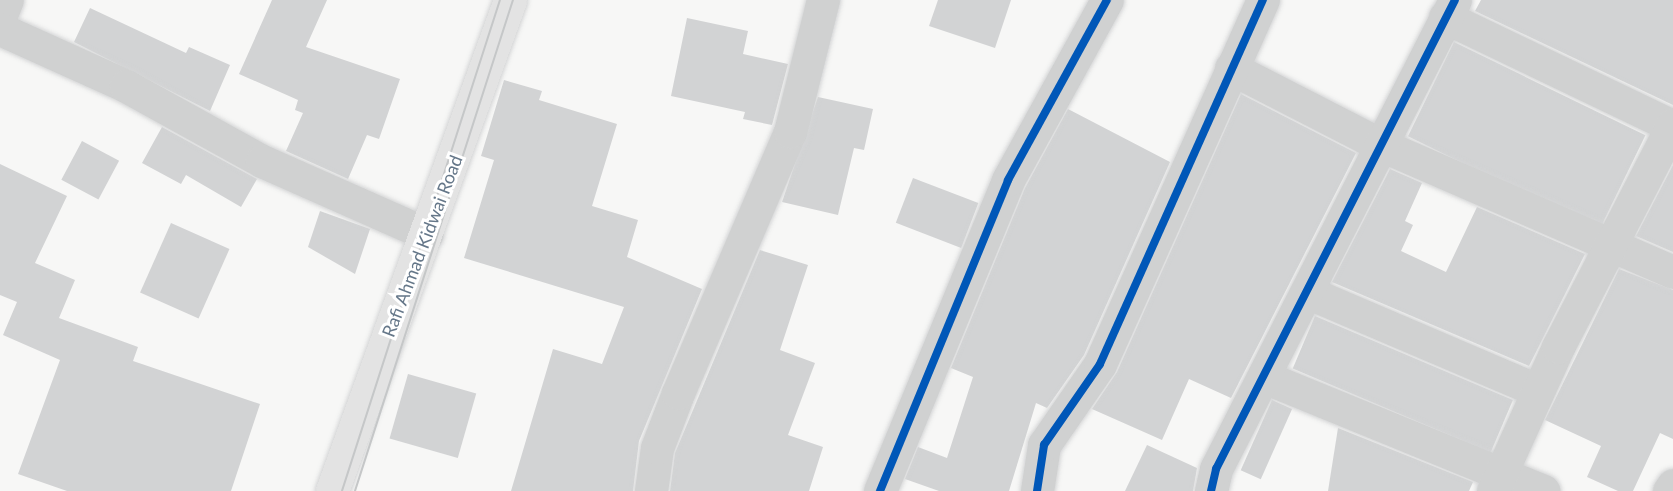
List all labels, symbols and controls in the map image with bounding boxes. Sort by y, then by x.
street label: Rafi Ahmad Kidwai Road [377,152,467,340]

